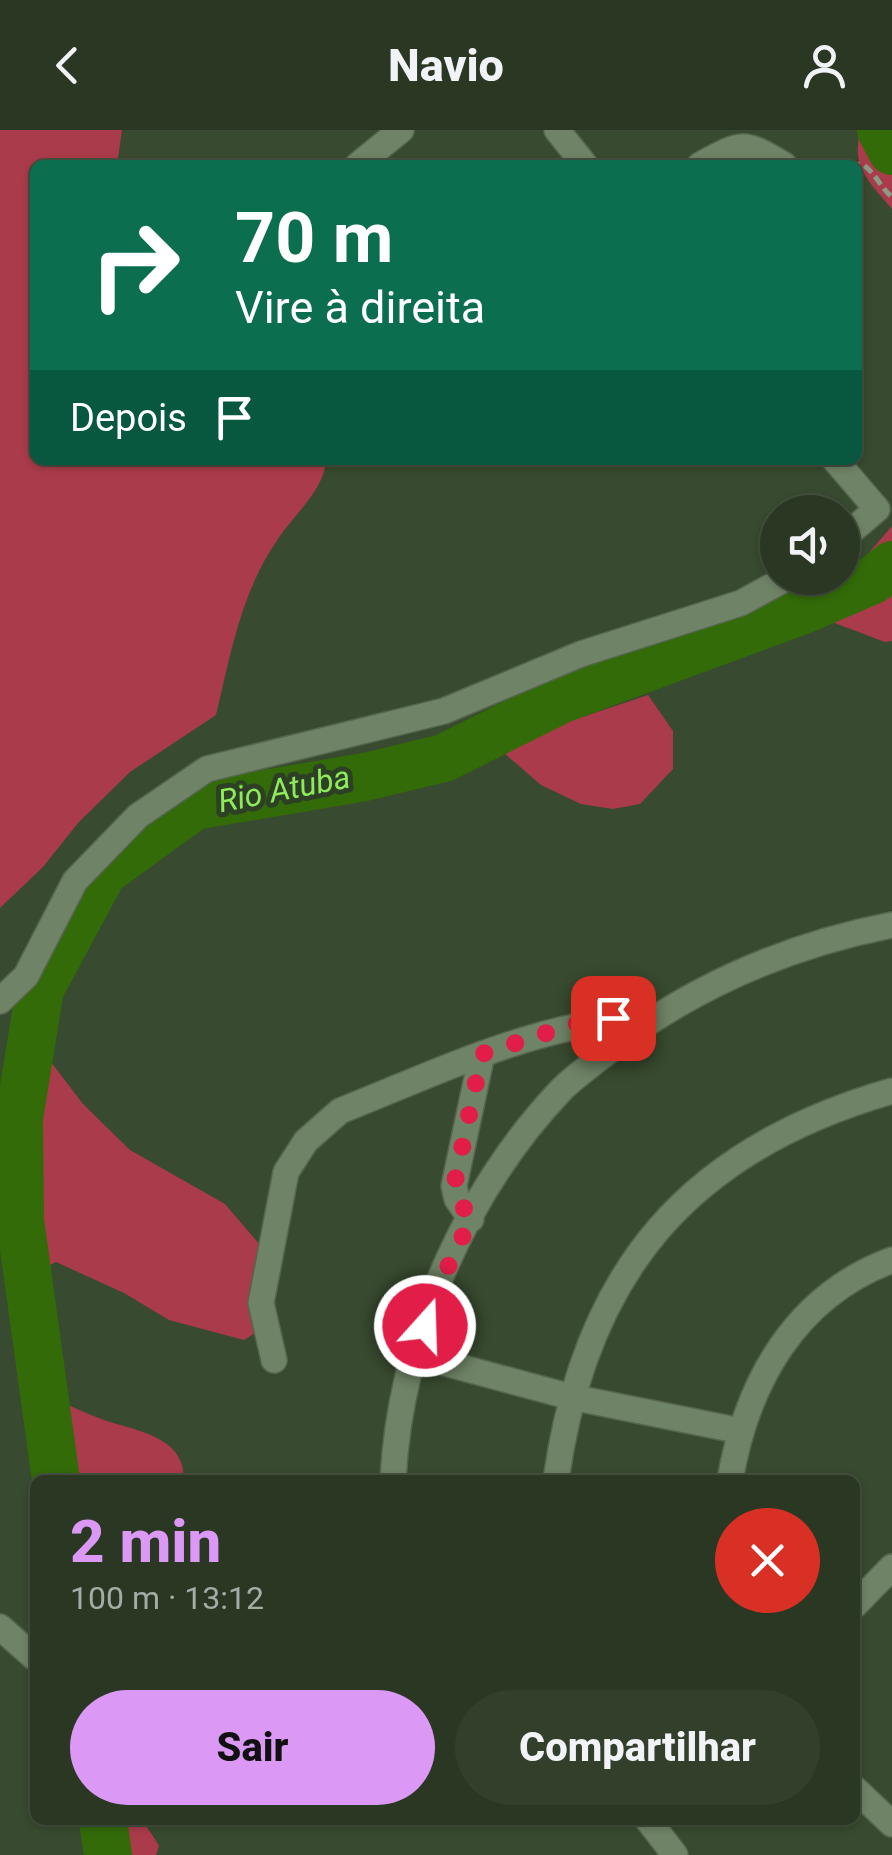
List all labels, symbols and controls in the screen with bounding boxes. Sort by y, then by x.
icon: back [40,38,95,93]
icon: person [797,38,852,93]
text: Navio [388,39,504,92]
text: 70 m [235,197,393,279]
icon: right [70,200,200,330]
text: Vire à direita [235,281,485,334]
icon: arrive [207,390,262,445]
text: Depois [70,396,187,440]
map controls [760,495,860,595]
button: sound [760,495,860,595]
water label: Rio Atuba [215,758,353,820]
pin [571,976,656,1061]
icon: arrive [586,991,641,1046]
position arrow [373,1274,477,1378]
text: 2 min [70,1506,221,1577]
button: close [715,1508,820,1613]
text: 100 m · 13:12 [70,1579,264,1617]
button: Sair [70,1690,435,1805]
button: Compartilhar [455,1690,820,1805]

